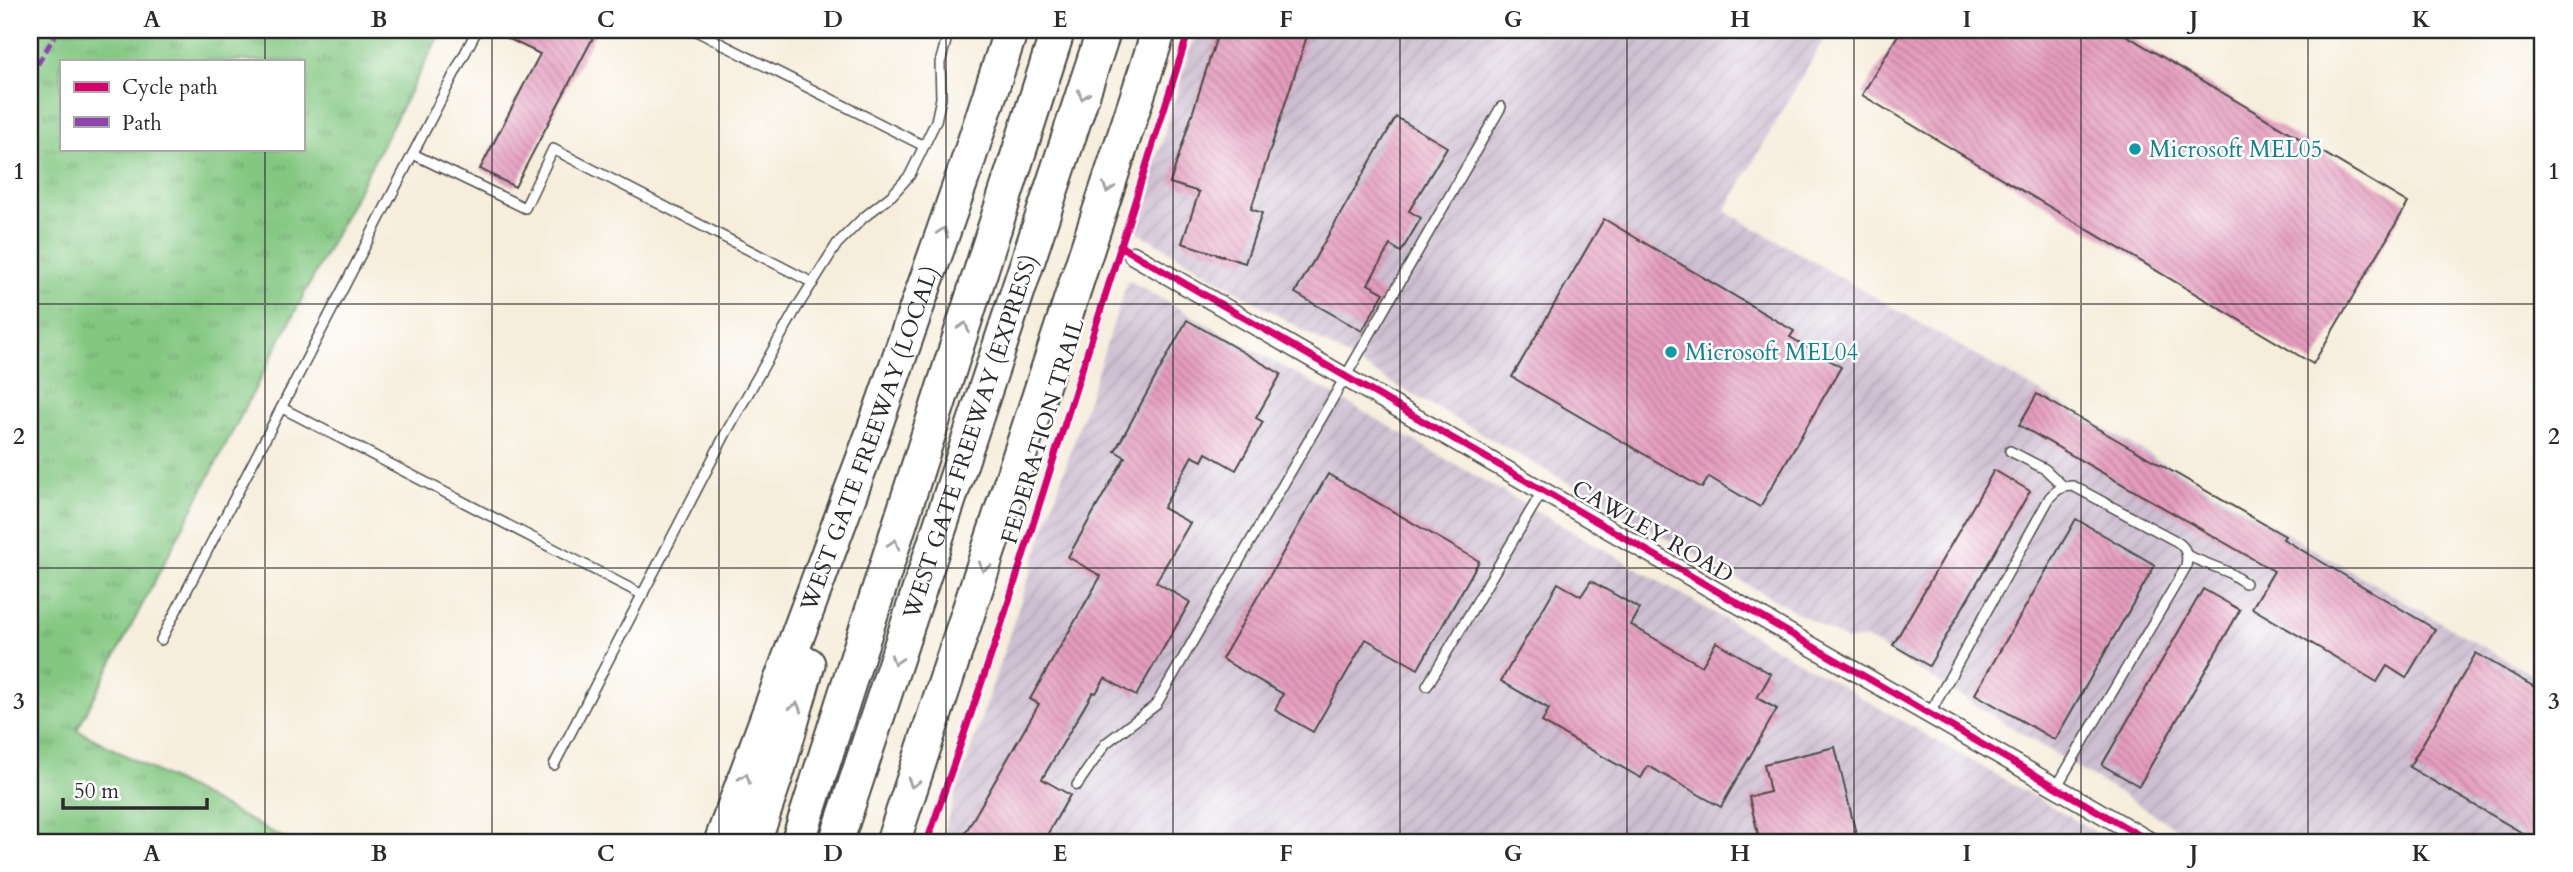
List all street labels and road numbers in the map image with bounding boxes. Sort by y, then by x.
street label: WEST GATE FREEWAY (EXPRESS) [895,250,1045,624]
street label: WEST GATE FREEWAY (LOCAL) [793,262,946,616]
street label: FEDERATION TRAIL [993,315,1092,547]
street label: CAWLEY ROAD [1566,473,1739,590]

